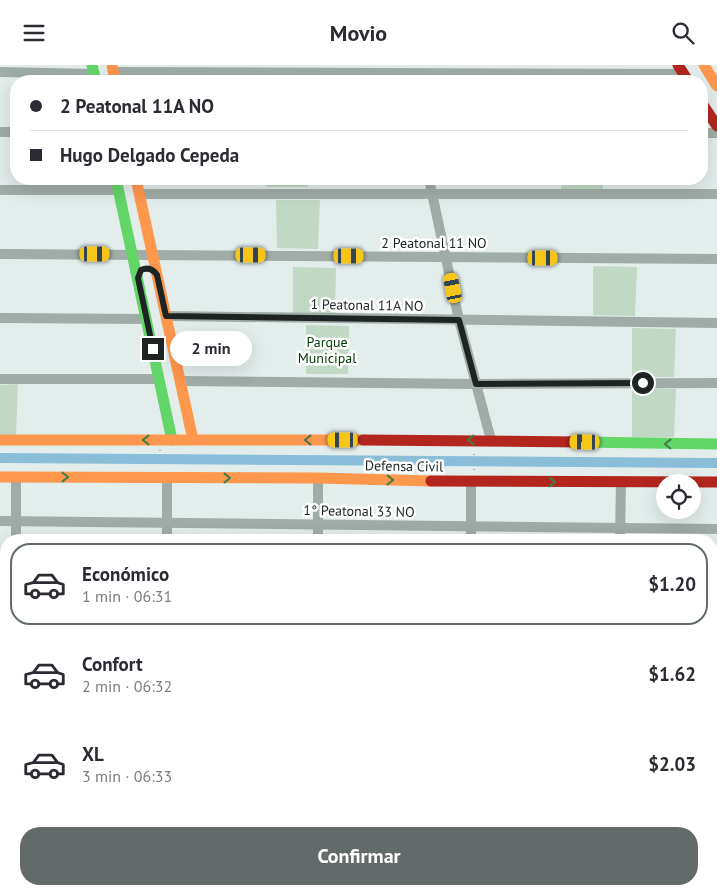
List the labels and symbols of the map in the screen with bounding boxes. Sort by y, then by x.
street label: 2 Peatonal 11 NO [381,234,487,252]
car [80,247,110,262]
car [236,248,266,263]
car [334,249,364,264]
car [528,251,558,266]
car [442,272,463,304]
street label: 1 Peatonal 11A NO [310,295,424,315]
callout: 2 min [170,331,253,367]
park label: Parque Municipal [298,333,356,367]
route end [142,338,164,360]
route start [632,372,654,394]
car [328,433,358,448]
car [569,434,600,450]
one-way arrow [142,435,150,445]
one-way arrow [304,435,312,445]
one-way arrow [467,435,474,445]
one-way arrow [664,438,672,449]
street label: Defensa Civil [365,456,443,476]
one-way arrow [62,472,69,482]
one-way arrow [224,473,232,483]
one-way arrow [386,475,394,486]
one-way arrow [549,477,557,487]
street label: 1° Peatonal 33 NO [303,501,415,521]

